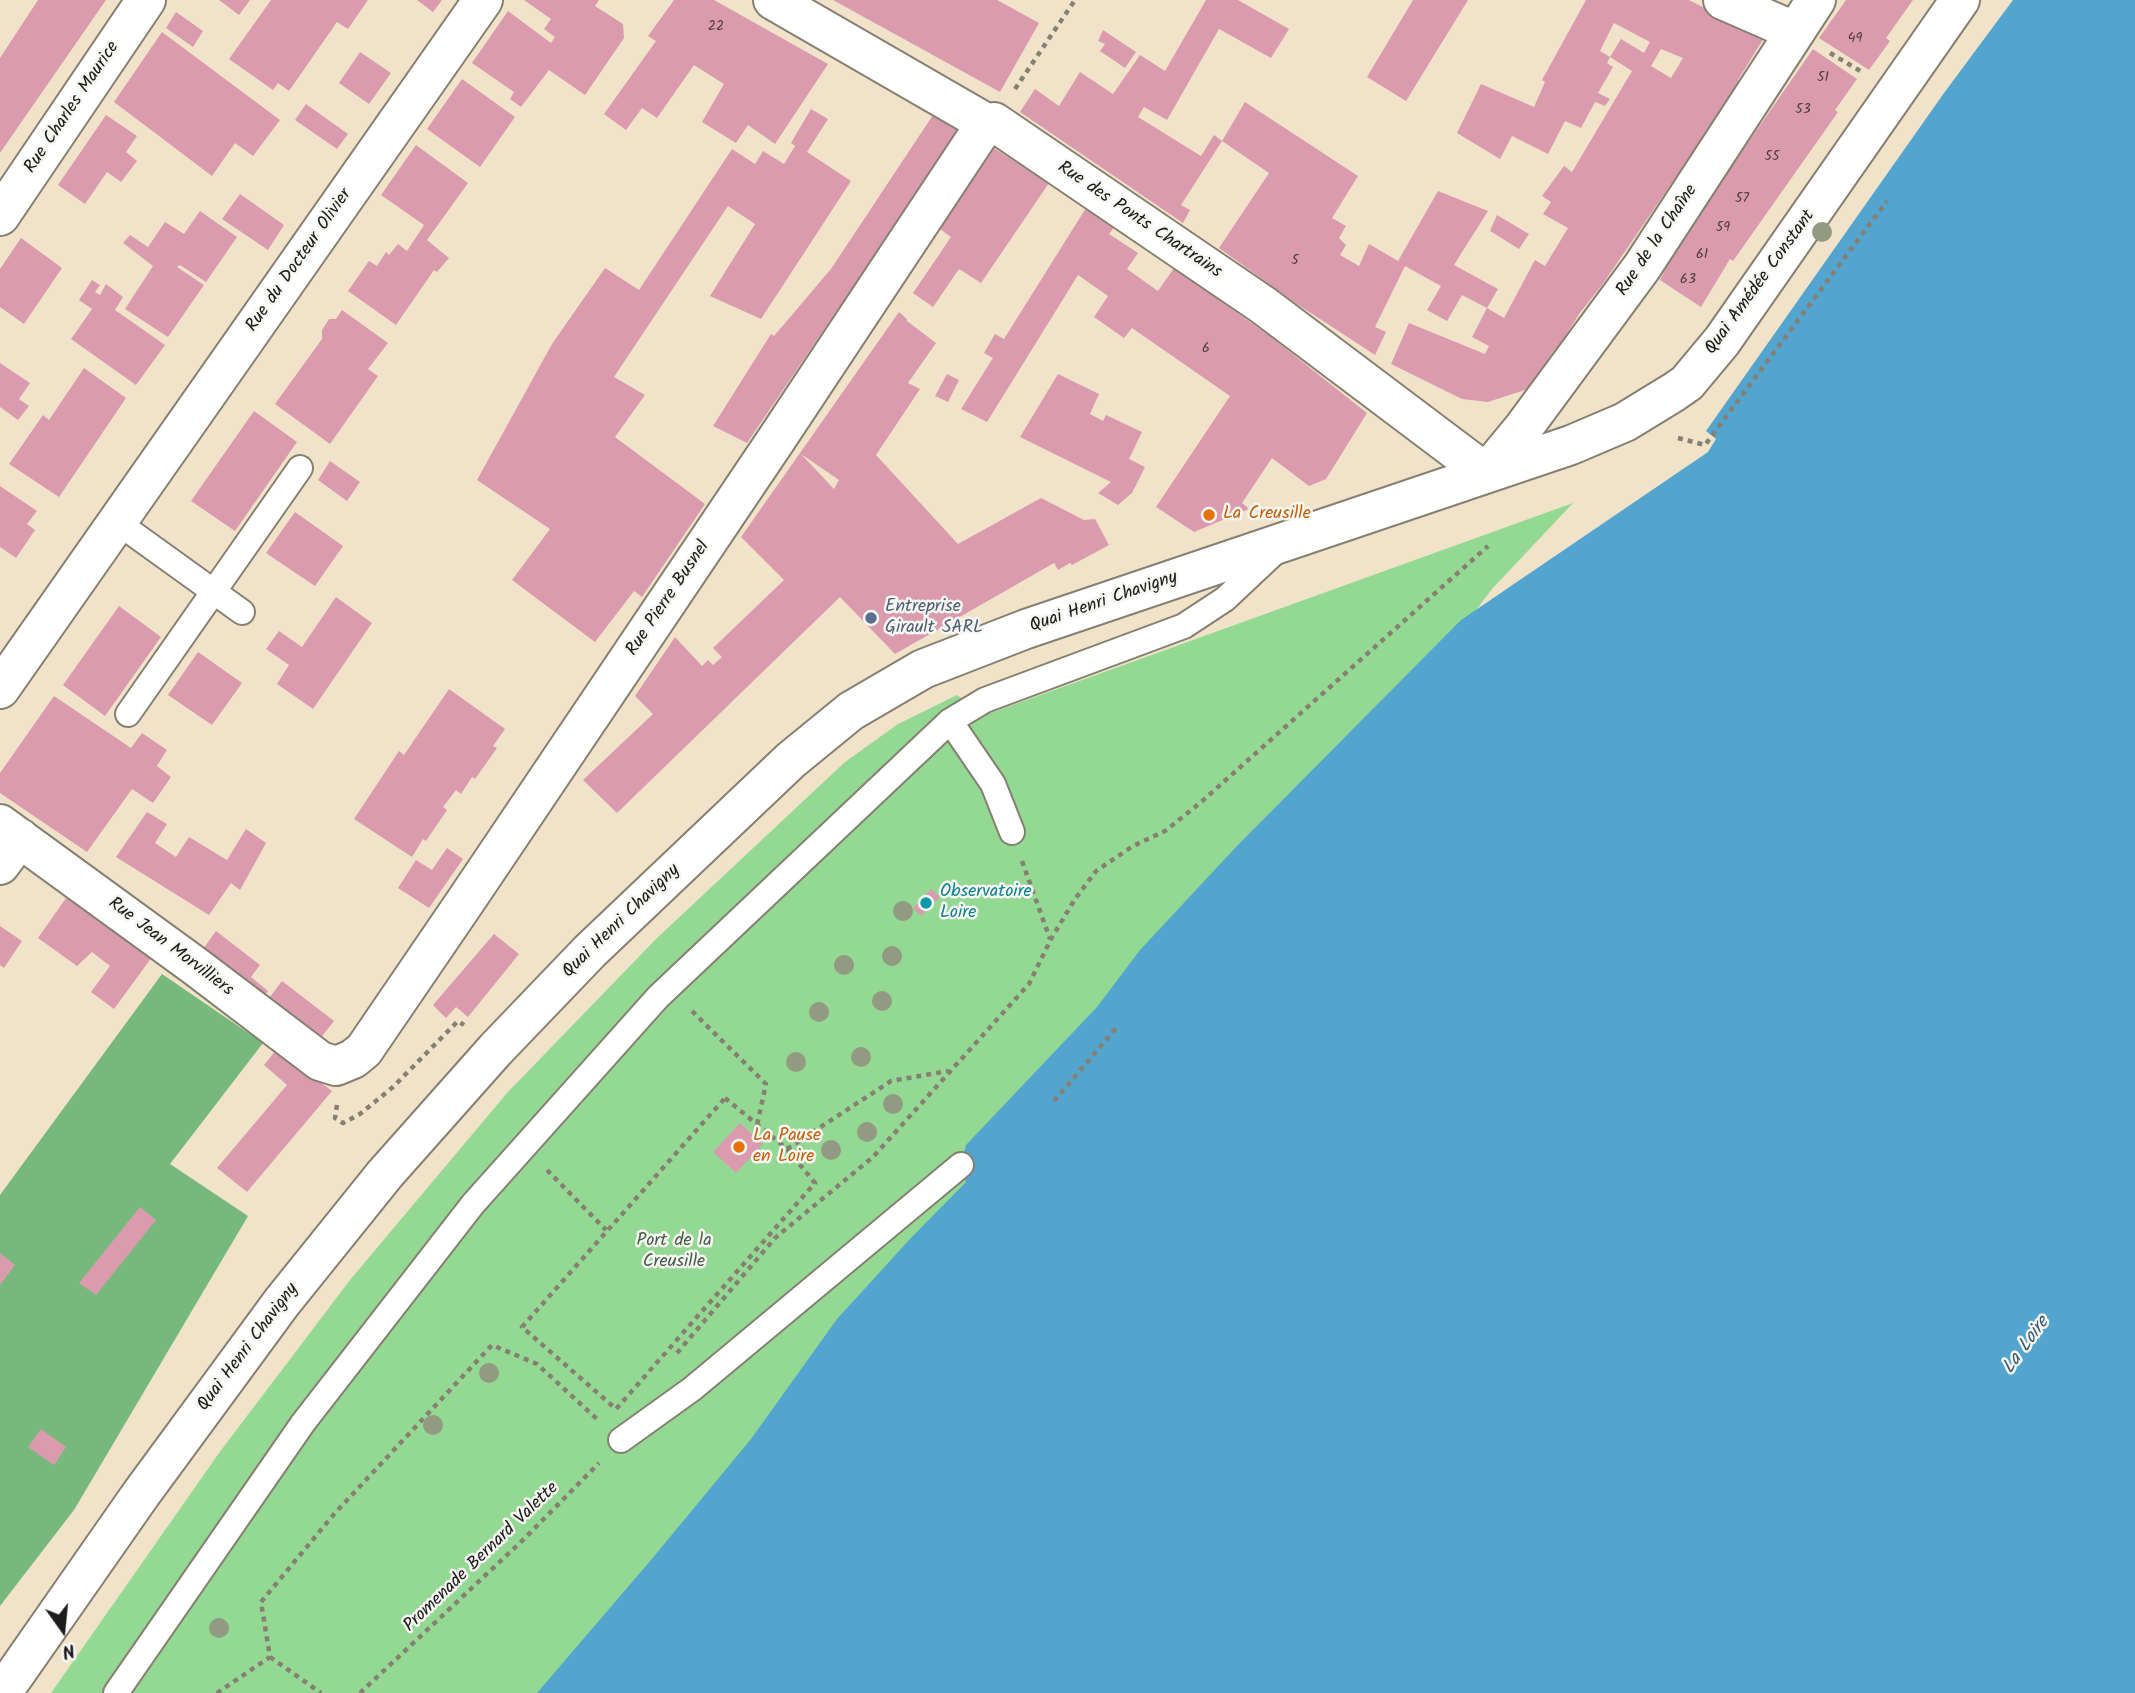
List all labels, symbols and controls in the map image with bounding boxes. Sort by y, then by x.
house number: 22 [708,20,724,36]
house number: 49 [1848,32,1862,48]
street label: Rue Charles Maurice [21,38,125,178]
house number: 51 [1817,71,1829,87]
house number: 53 [1795,103,1811,119]
house number: 55 [1764,150,1780,166]
street label: Rue des Ponts Chartrains [1053,158,1225,284]
street label: Rue de la Chaîne [1613,181,1703,301]
street label: Rue du Docteur Olivier [242,185,358,337]
house number: 57 [1735,192,1749,208]
street label: Quai Amédée Constant [1701,206,1821,360]
house number: 59 [1716,221,1730,237]
house number: 61 [1696,248,1708,264]
house number: 5 [1291,254,1299,270]
house number: 63 [1680,273,1696,289]
house number: 6 [1202,342,1210,358]
place label: La Creusille [1223,504,1311,526]
marker: La Creusille [1201,507,1217,523]
street label: Rue Pierre Busnel [623,538,715,660]
street label: Quai Henri Chavigny [1027,568,1181,638]
place label: Entreprise Girault SARL [885,597,983,640]
marker: Entreprise Girault SARL [863,610,879,626]
street label: Quai Henri Chavigny [559,861,685,983]
place label: Observatoire Loire [940,882,1032,924]
street label: Rue Jean Morvilliers [103,894,237,1002]
marker: Observatoire Loire [918,895,934,911]
place label: La Pause en Loire [753,1126,821,1168]
marker: La Pause en Loire [731,1139,747,1155]
park label: Port de la Creusille [636,1231,712,1274]
street label: Quai Henri Chavigny [194,1280,304,1416]
water label: La Loire [1999,1313,2055,1379]
street label: Promenade Bernard Valette [400,1478,564,1638]
north arrow [28,1595,98,1665]
text: N [59,1634,78,1666]

